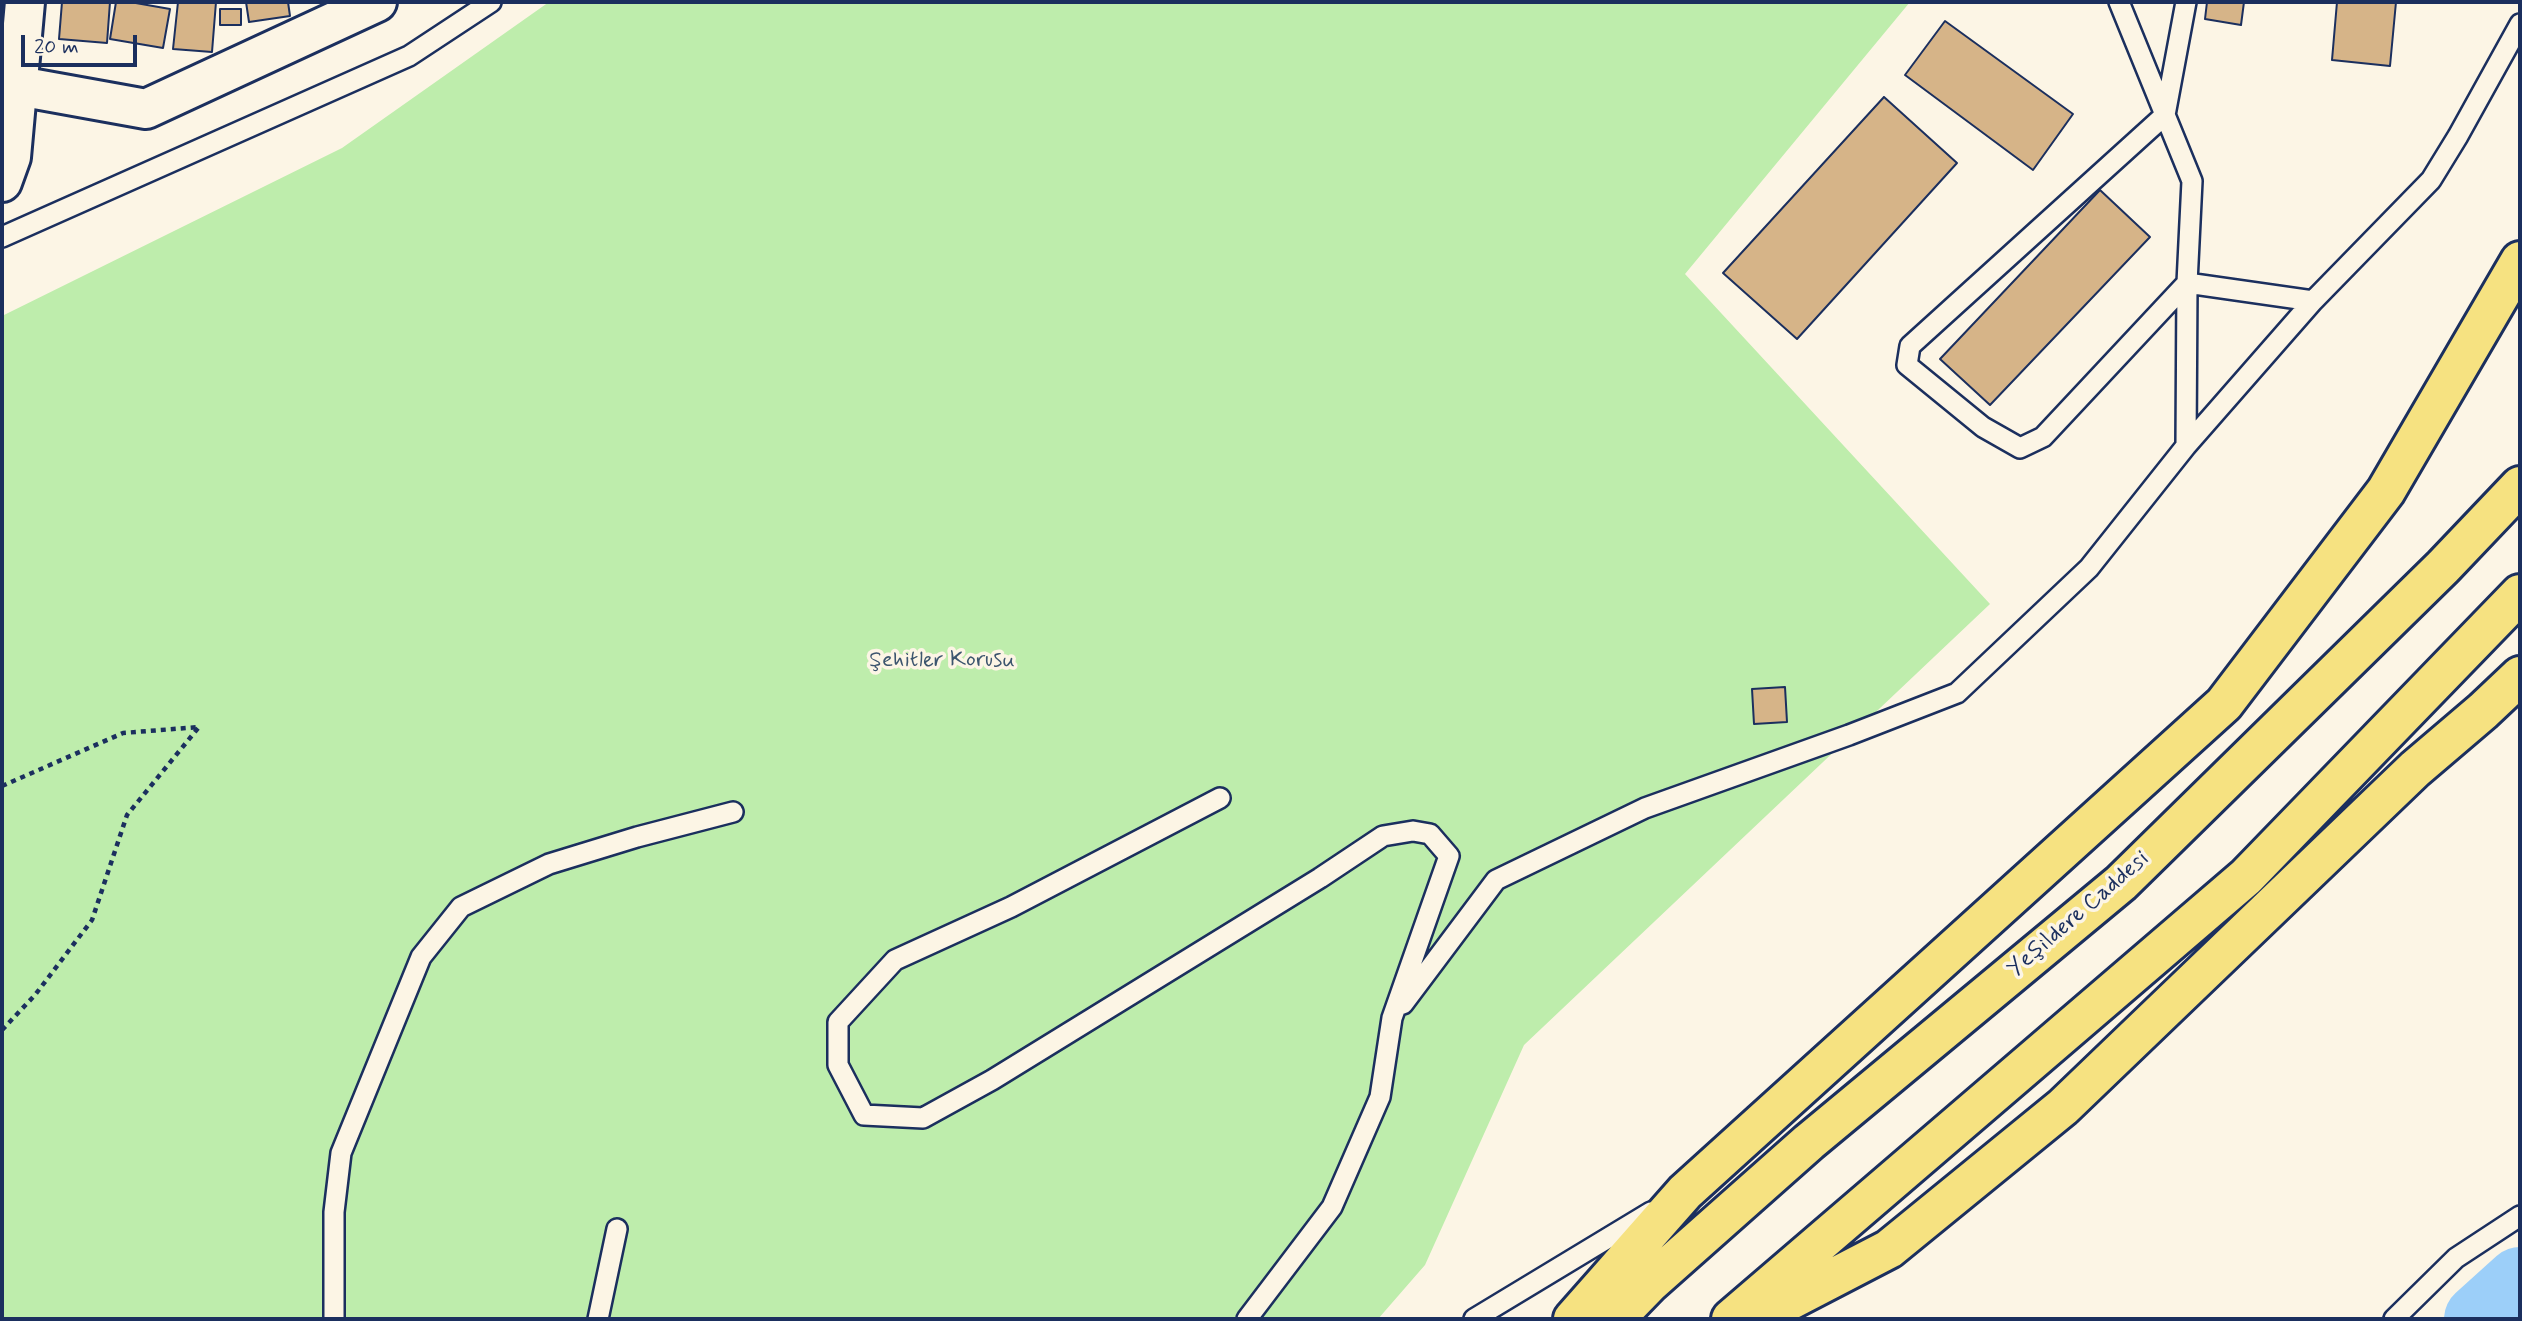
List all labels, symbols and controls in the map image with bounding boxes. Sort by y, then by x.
scale bar [24,21,140,65]
text: 20 m [34,33,79,61]
park label: Şehitler Korusu [869,647,1015,675]
street label: Yeşildere Caddesi [2003,846,2155,984]

